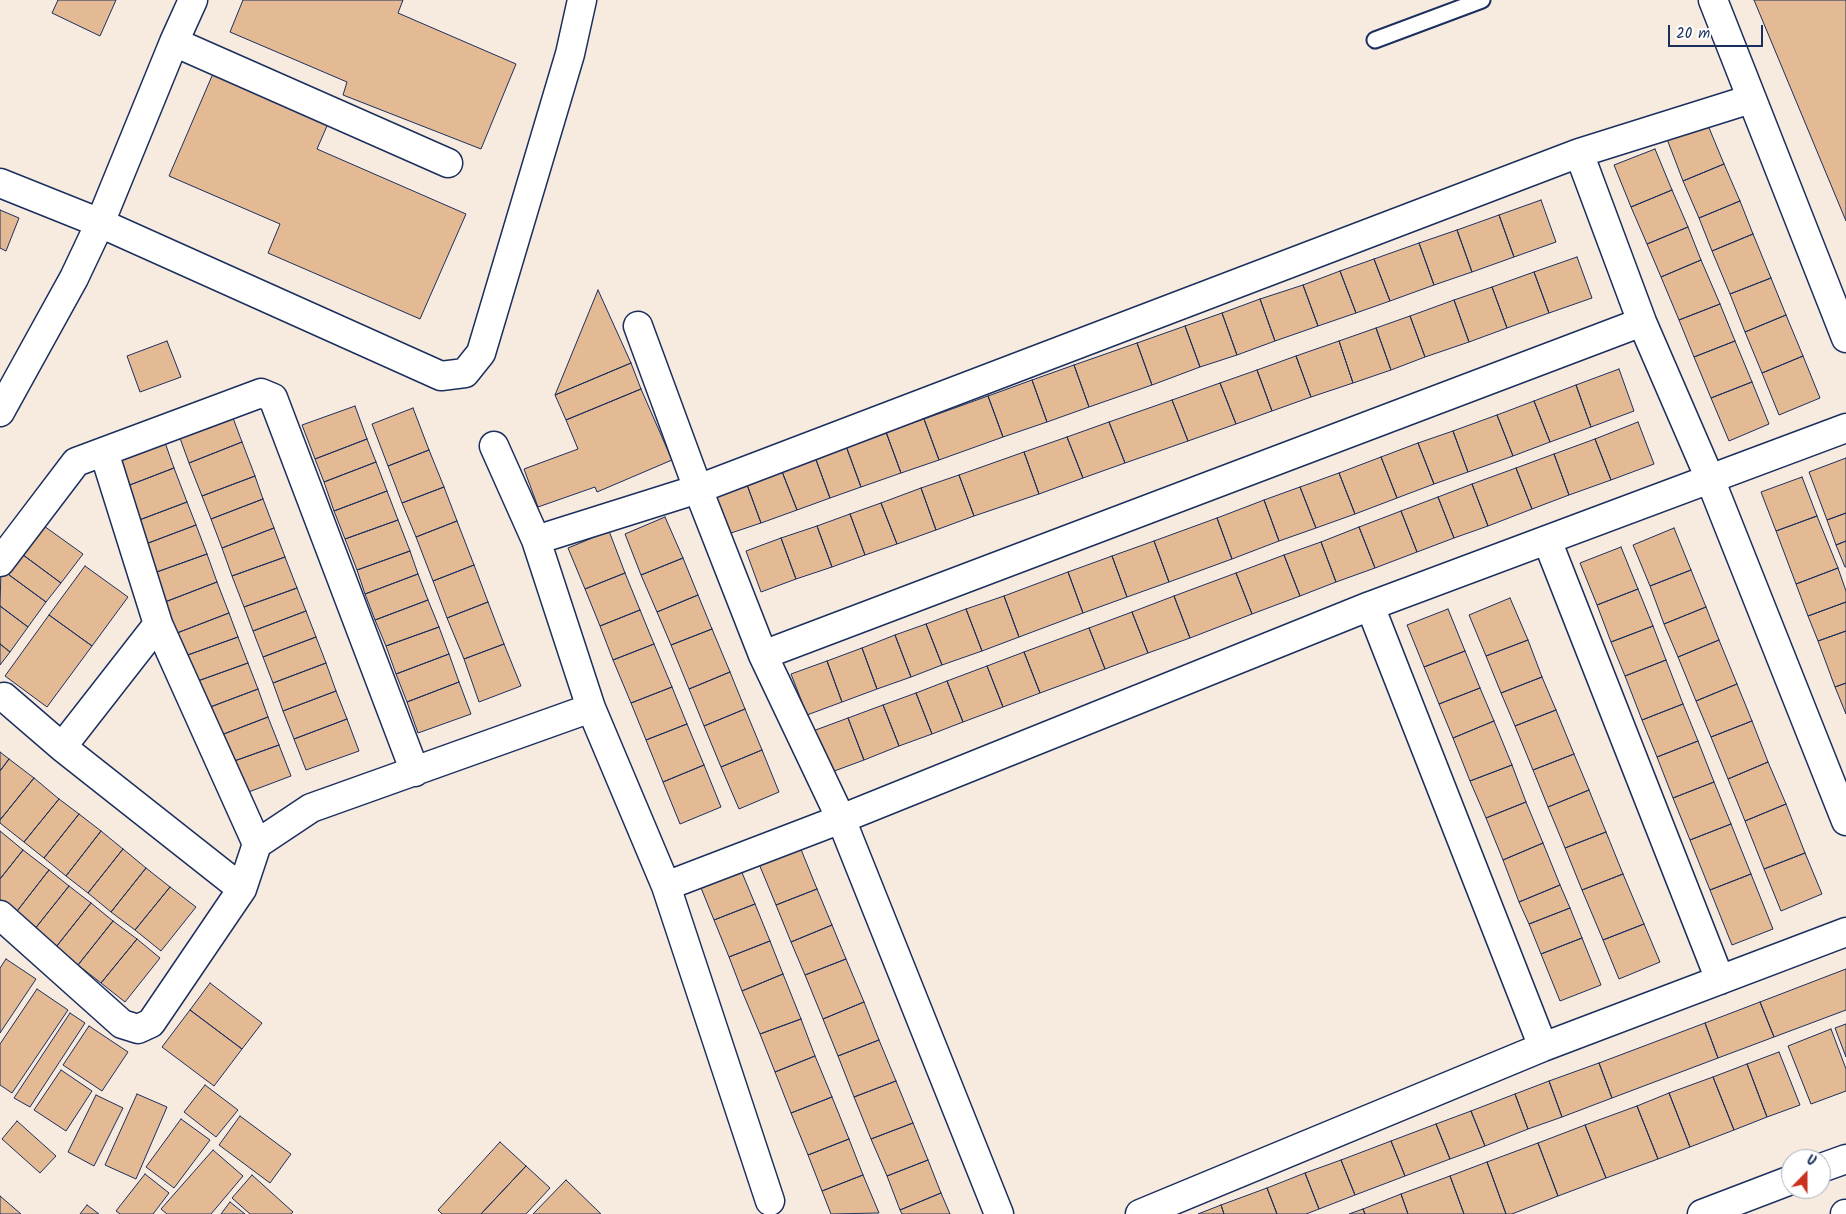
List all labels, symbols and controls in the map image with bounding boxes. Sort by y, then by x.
scale bar [1671,15,1766,47]
text: 20 m [1676,22,1710,46]
north arrow [1781,1149,1831,1199]
text: U [1803,1149,1819,1173]

